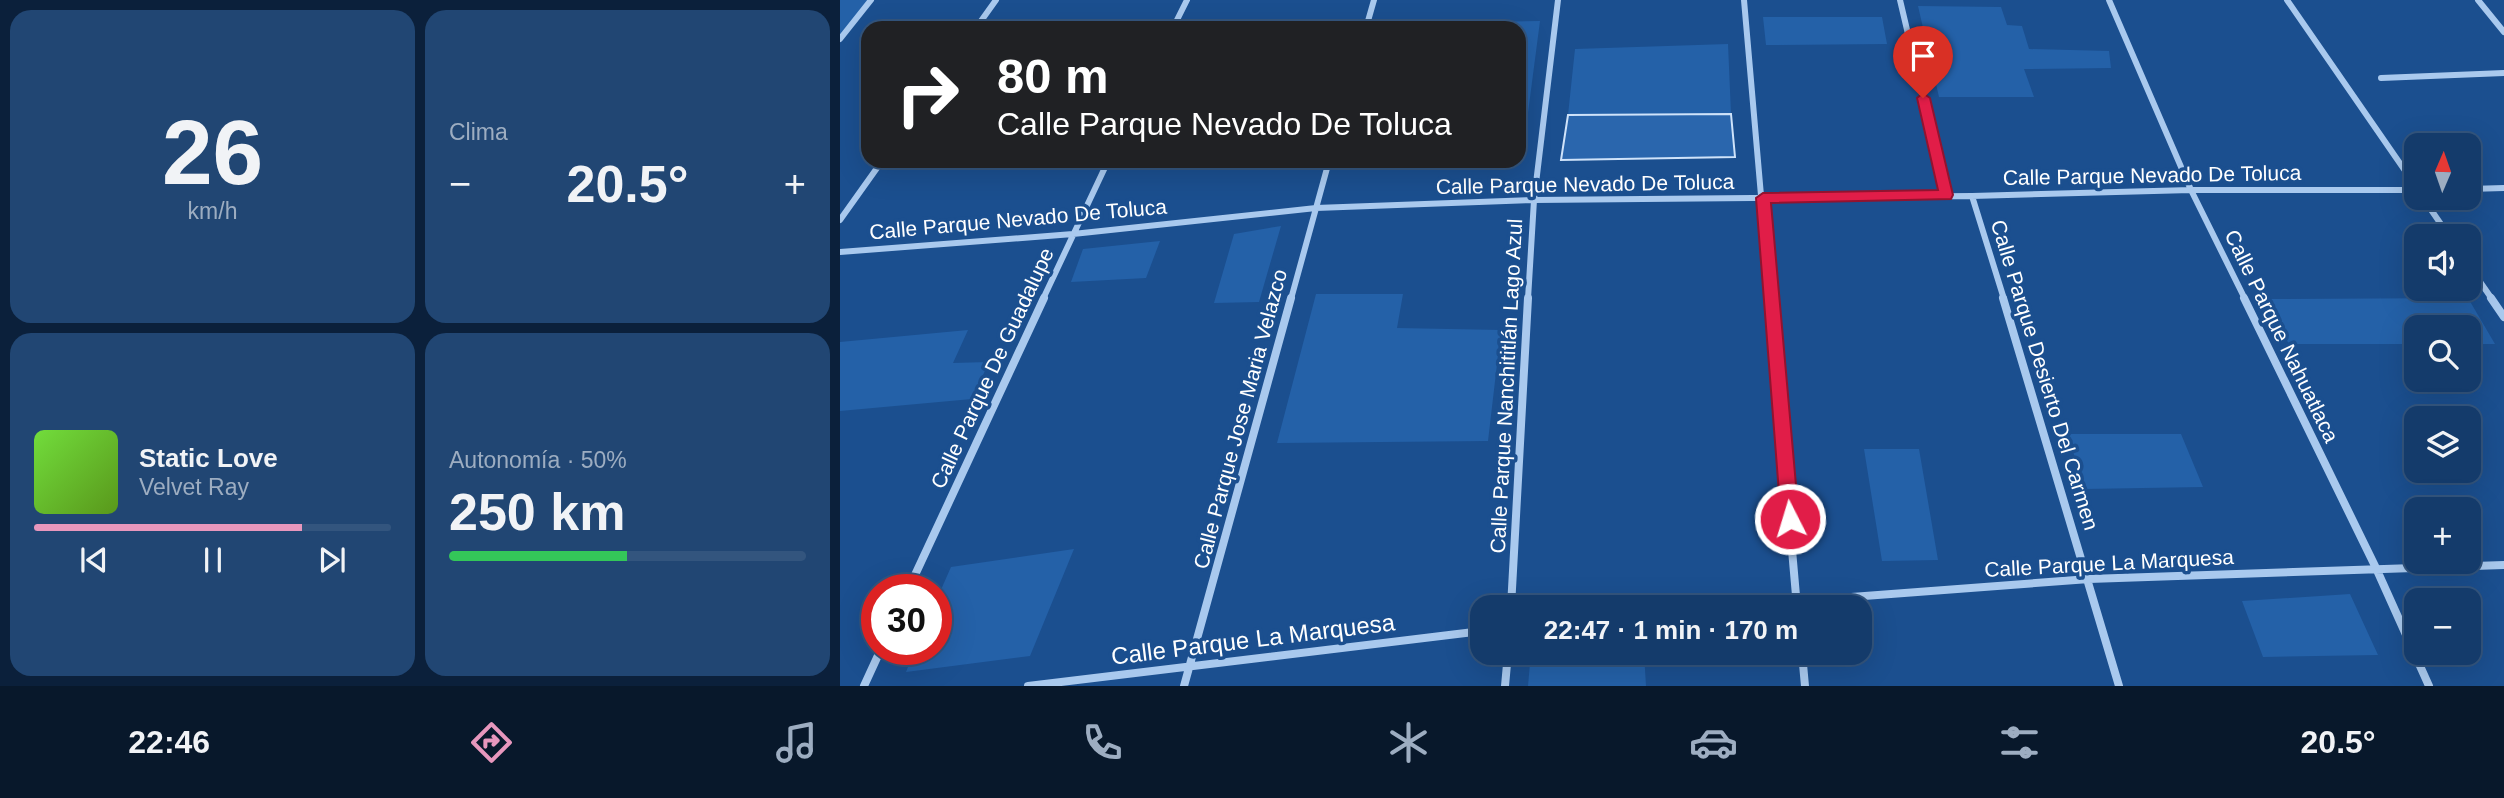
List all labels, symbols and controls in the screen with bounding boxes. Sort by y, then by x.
pin [1893,26,1953,98]
icon: arrive [1904,37,1942,75]
icon: right [882,49,973,140]
text: 80 m [997,49,1109,103]
text: 26 [162,102,263,203]
text: Calle Parque Nevado De Toluca [997,106,1452,142]
text: Clima [449,119,508,145]
north arrow [2404,133,2482,210]
map controls [2404,133,2481,665]
text: 20.5° [566,155,689,213]
street label: Calle Parque Nevado De Toluca [2003,161,2302,189]
text: − [449,163,471,205]
text: + [784,163,806,205]
street label: Calle Parque Nevado De Toluca [1436,170,1735,198]
street label: Calle Parque Nevado De Toluca [868,195,1168,243]
text: km/h [188,198,237,224]
street label: Calle Parque Desierto Del Carmen [1987,217,2103,533]
street label: Calle Parque Nanchititlán Lago Azul [1486,218,1526,554]
button: sound [2404,224,2481,301]
street label: Calle Parque Nahuatlaca [2220,226,2344,446]
street label: Calle Parque De Guadalupe [926,244,1058,492]
street label: Calle Parque Jose Maria Velazco [1189,267,1291,571]
button: search [2404,315,2481,392]
button: layers [2404,406,2481,483]
text: Static Love [139,443,278,473]
text: Autonomía · 50% [449,447,627,473]
text: Velvet Ray [139,474,249,500]
position arrow [1753,482,1827,556]
text: 250 km [449,483,625,541]
button: + [2404,497,2481,574]
icon: previous [75,541,113,579]
icon: pause [194,541,232,579]
icon: next [313,541,351,579]
street label: Calle Parque La Marquesa [1984,545,2235,581]
speed limit sign: 30 [861,574,952,665]
button: − [2404,588,2481,665]
street label: Calle Parque La Marquesa [1110,608,1397,670]
text: 22:47 · 1 min · 170 m [1544,615,1798,645]
icon: directions [467,718,516,767]
icon: music [772,718,821,767]
icon: phone [1078,718,1127,767]
icon: climate [1384,718,1433,767]
icon: car [1689,718,1738,767]
icon: filters [1995,718,2044,767]
text: 22:46 [128,724,210,760]
text: 20.5° [2301,724,2376,760]

